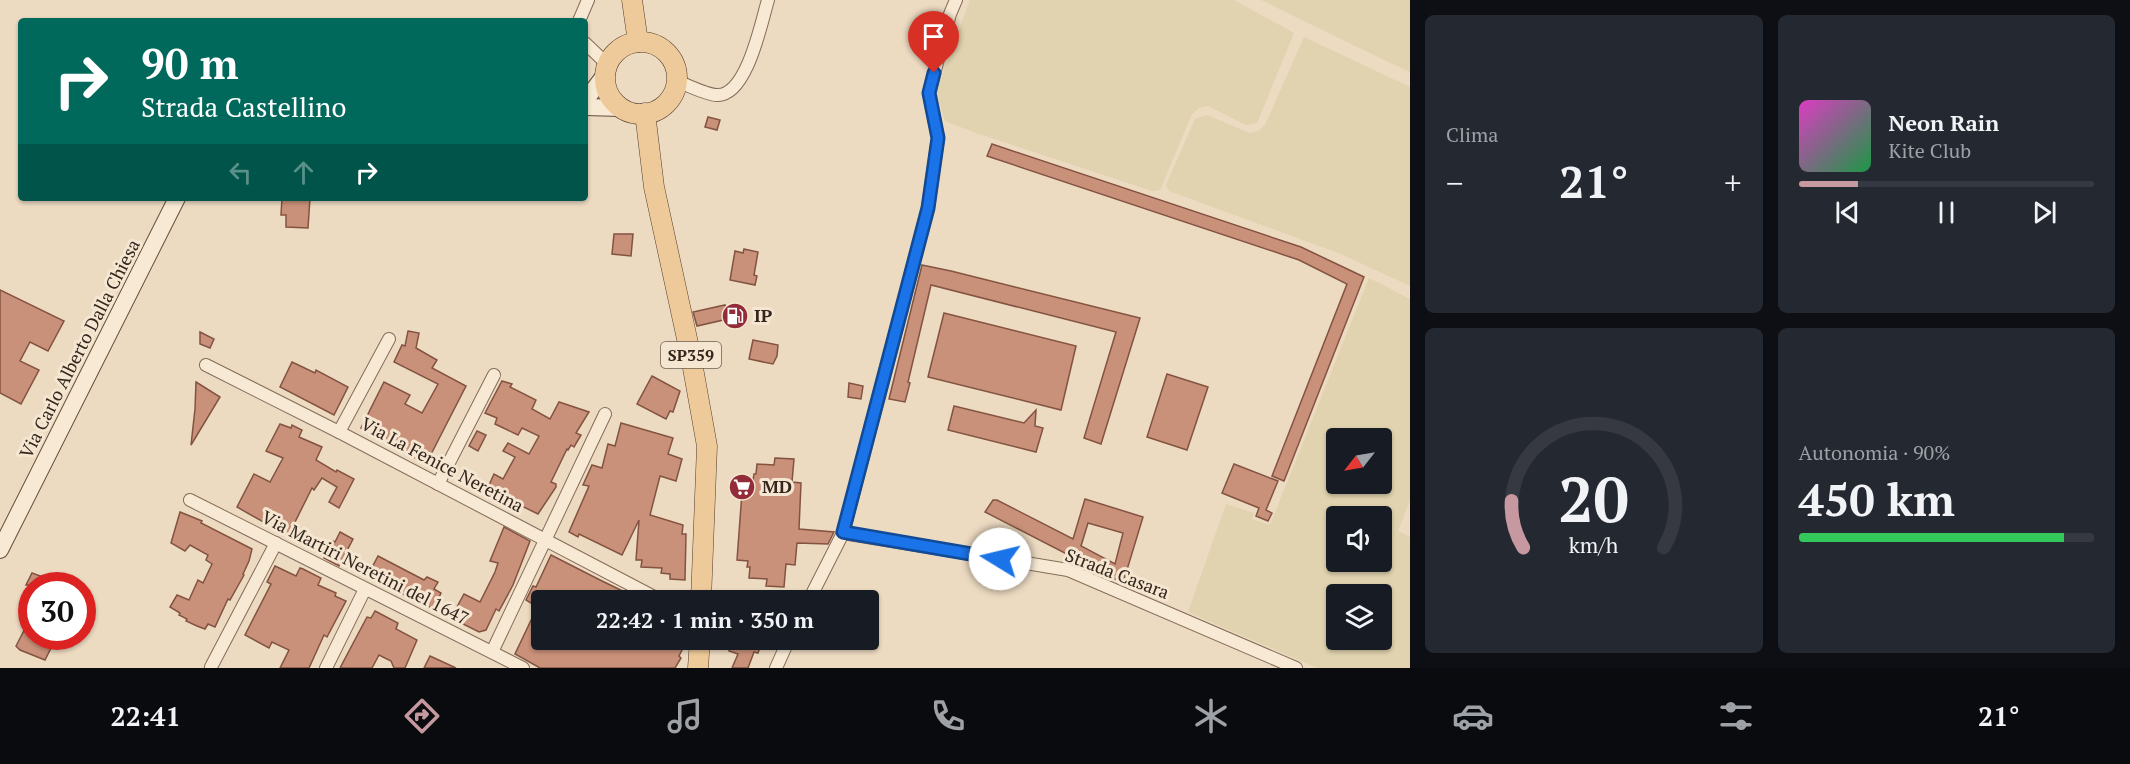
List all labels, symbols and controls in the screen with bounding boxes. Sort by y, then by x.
pin [908,11,959,73]
icon: arrive [917,20,950,53]
text: 90 m [141,35,239,91]
icon: right [42,42,120,120]
text: Strada Castellino [141,89,346,125]
text: Neon Rain [1889,108,1999,137]
text: Clima [1446,121,1498,148]
text: Kite Club [1889,137,1971,164]
text: 21° [1559,151,1628,211]
icon: left [224,156,257,189]
icon: ahead [287,156,320,189]
icon: right [350,156,383,189]
text: − [1446,161,1464,204]
text: + [1724,161,1742,204]
icon: previous [1831,196,1864,229]
icon: pause [1930,196,1963,229]
icon: next [2028,196,2061,229]
street label: Via Carlo Alberto Dalla Chiesa [13,235,145,462]
fuel station icon: IP [720,301,750,331]
place label: IP [754,303,773,327]
road number: SP359 [661,342,721,368]
street label: Via La Fenice Neretina [357,411,528,517]
north arrow [1326,428,1392,494]
map controls [1326,428,1392,650]
text: Autonomia · 90% [1799,439,1950,466]
text: 20 [1558,457,1629,540]
text: 450 km [1799,469,1955,529]
supermarket icon: MD [727,472,757,502]
place label: MD [762,474,792,498]
street label: Via Martiri Neretini del 1647 [258,504,473,630]
button: sound [1326,506,1392,572]
position arrow [968,527,1032,591]
text: km/h [1569,531,1619,559]
street label: Strada Casara [1062,542,1173,604]
speed limit sign: 30 [18,572,96,650]
button: layers [1326,584,1392,650]
text: 22:42 · 1 min · 350 m [596,605,814,634]
icon: directions [401,695,443,737]
icon: music [664,695,706,737]
icon: phone [927,695,969,737]
icon: climate [1190,695,1232,737]
icon: car [1452,695,1494,737]
icon: filters [1715,695,1757,737]
text: 22:41 [110,698,181,734]
text: 21° [1978,698,2020,734]

